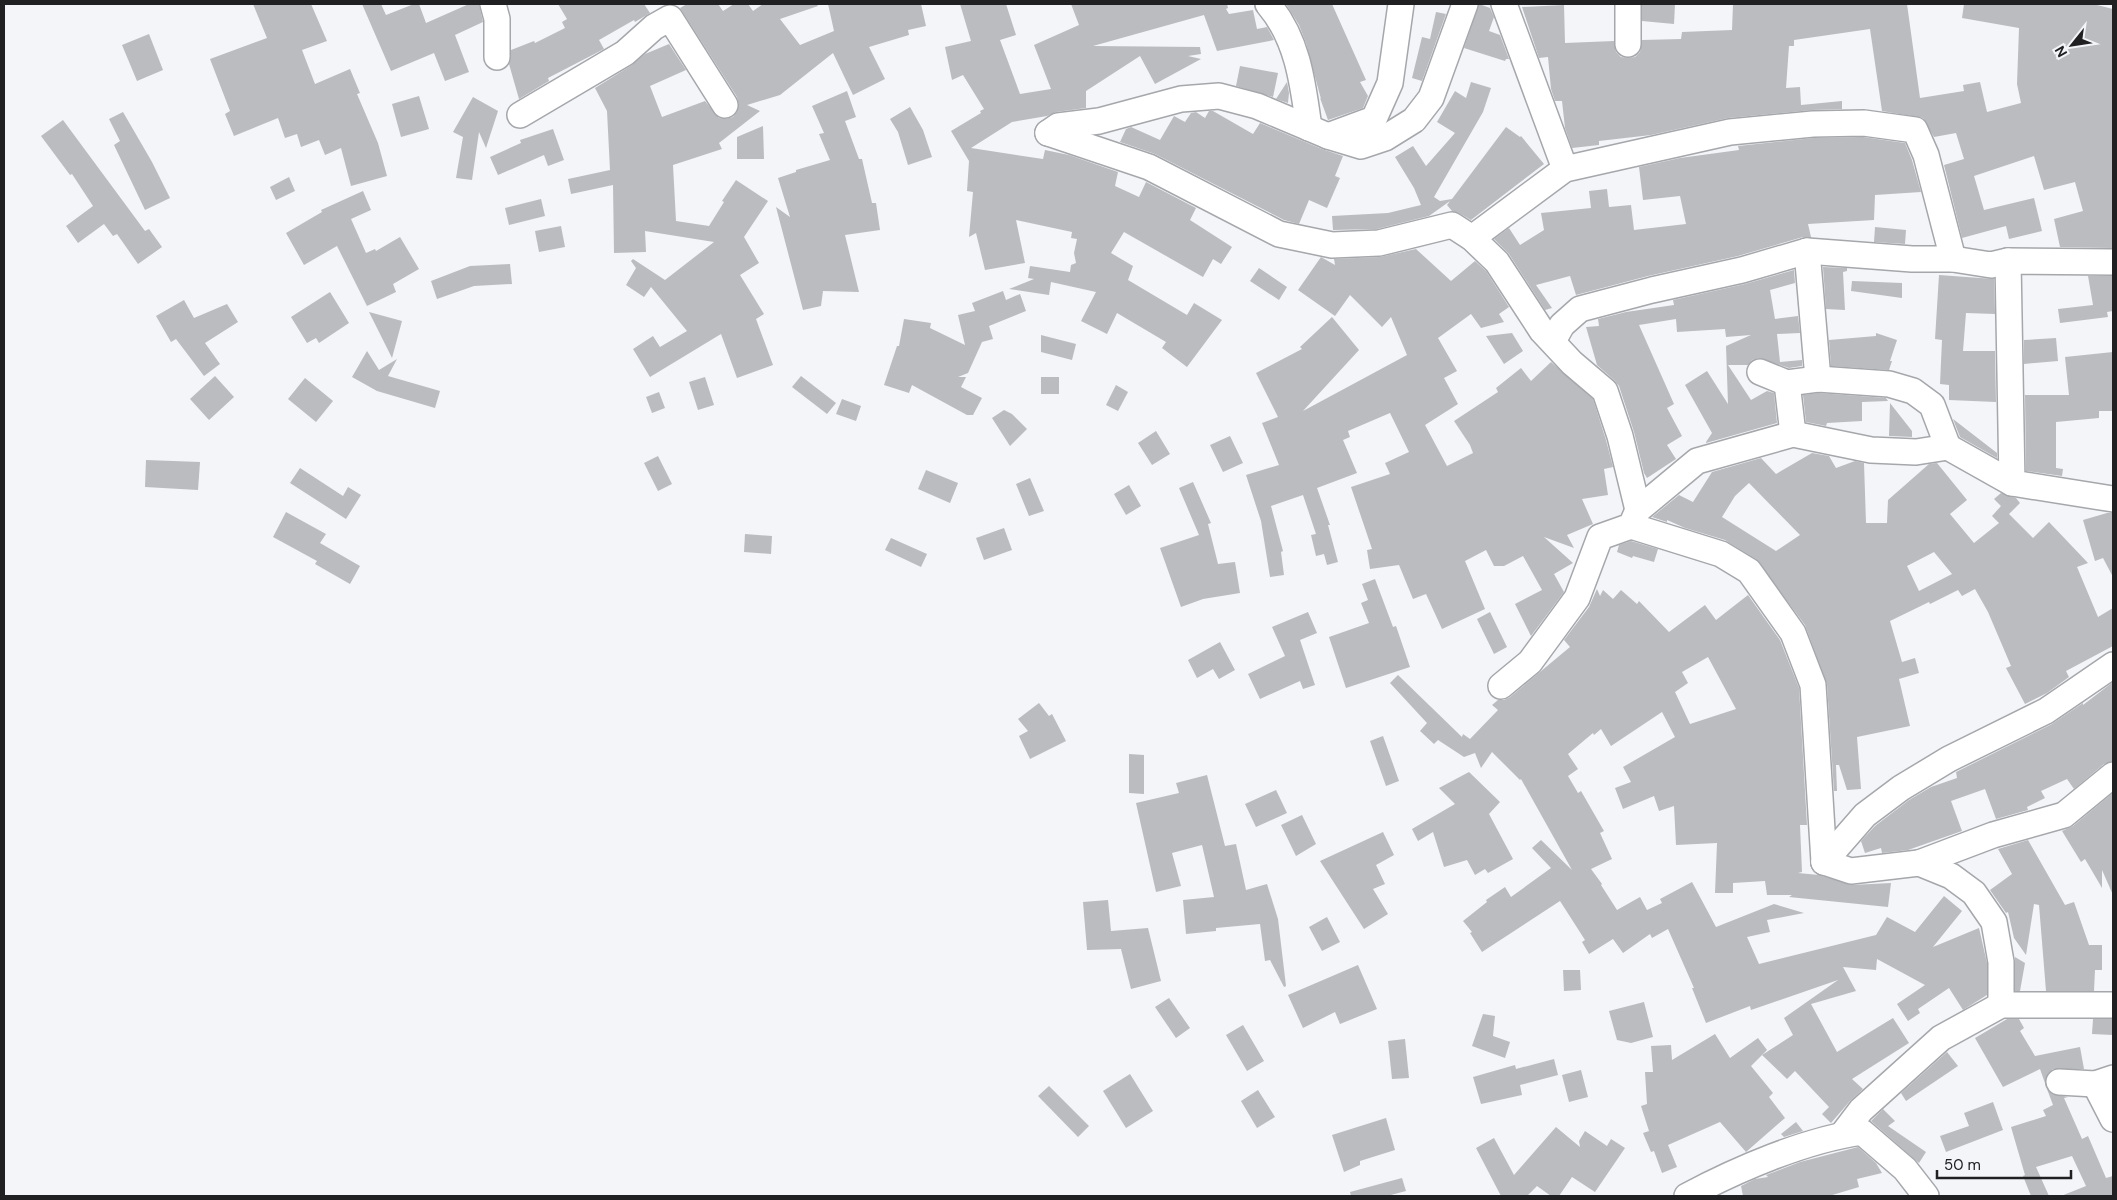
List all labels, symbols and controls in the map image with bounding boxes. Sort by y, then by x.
north arrow [2047,20,2097,70]
text: N [2050,43,2071,60]
scale bar [1937,1148,2071,1180]
text: 50 m [1944,1155,1981,1175]

